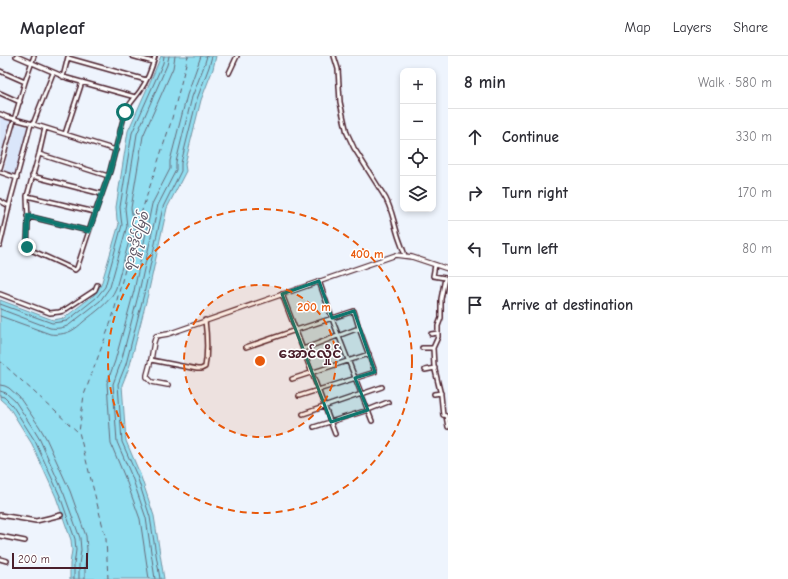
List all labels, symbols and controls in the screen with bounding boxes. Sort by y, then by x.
text: Mapleaf [20,17,84,39]
text: Map [624,19,651,36]
text: Layers [673,19,711,36]
text: Share [733,19,768,36]
map controls [400,68,436,212]
button: + [400,68,436,104]
text: 8 min [464,73,506,92]
text: Walk · 580 m [698,75,772,90]
route start [116,103,134,121]
button: − [400,104,436,140]
icon: ahead [464,126,486,148]
text: Continue [502,128,559,146]
text: 330 m [736,129,772,144]
button: locate [400,140,436,176]
button: layers [400,176,436,212]
icon: right [464,182,486,204]
text: Turn right [502,184,568,202]
text: 170 m [738,185,772,200]
water label: ရာဇူဒိုင်မြစ် [117,208,156,274]
route end [18,238,36,256]
icon: left [464,238,486,260]
text: Turn left [502,240,558,258]
text: 80 m [742,241,772,256]
text: 400 m [350,247,384,261]
icon: arrive [464,294,486,316]
text: Arrive at destination [502,296,633,314]
text: 200 m [297,300,331,314]
district label: အောင်လှိုင် [279,343,341,365]
centre of rings [253,354,267,368]
scale bar [12,551,88,570]
text: 200 m [18,553,50,566]

